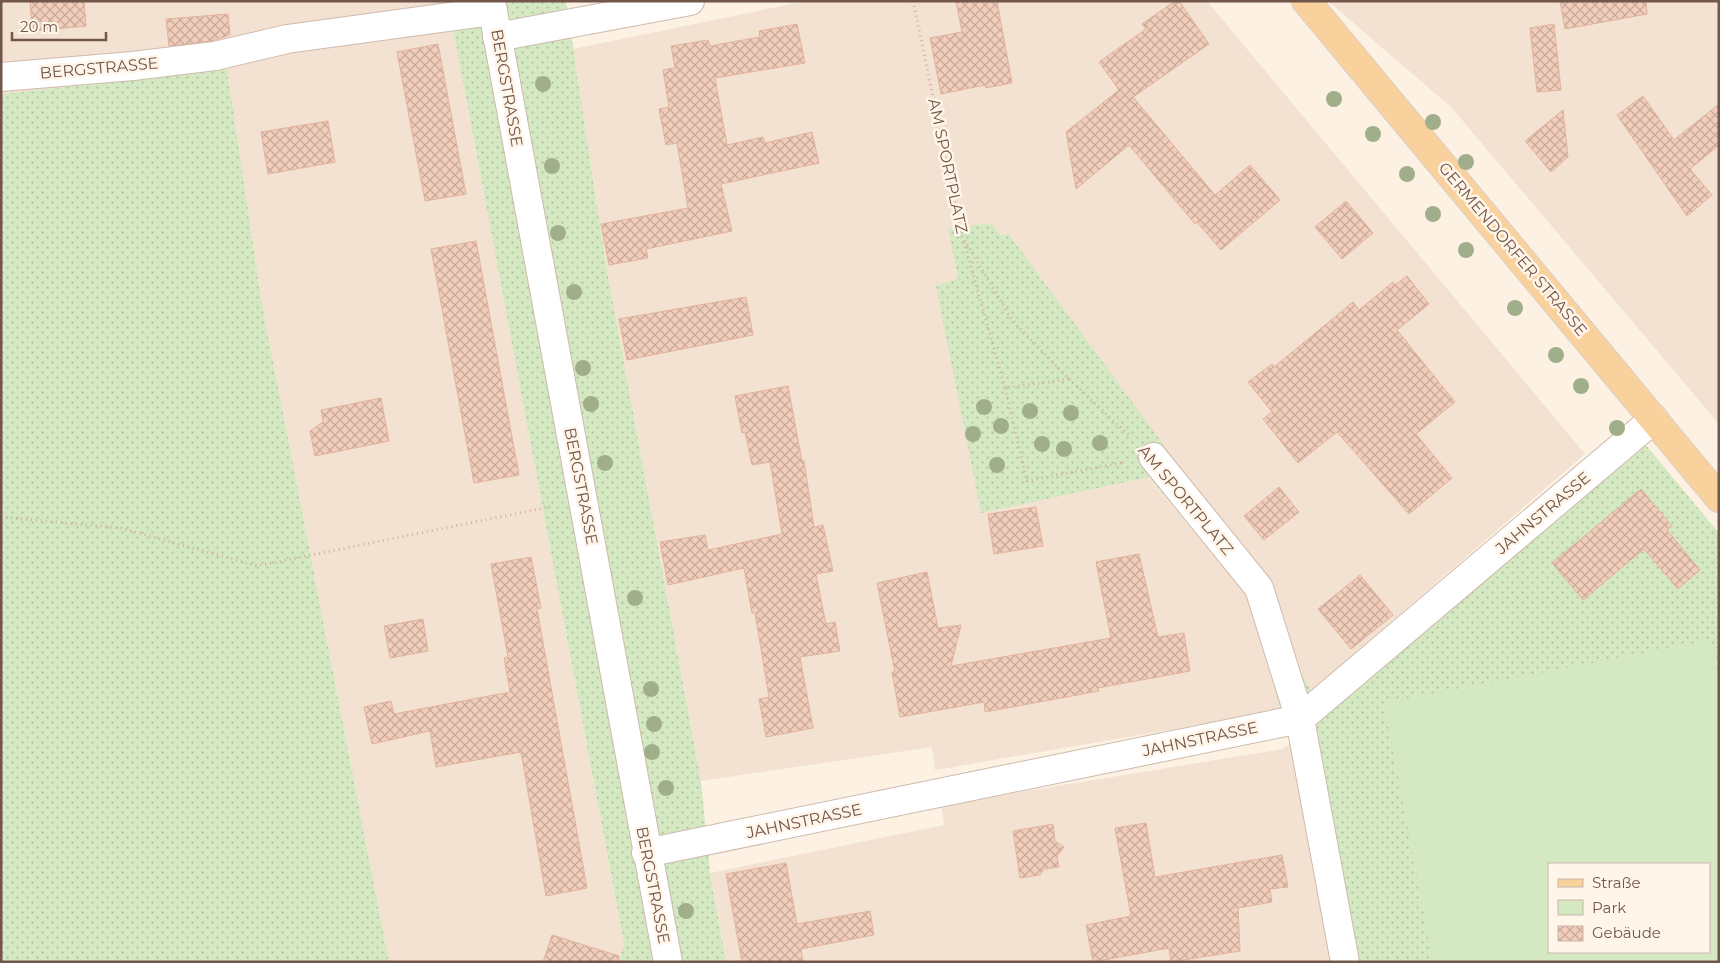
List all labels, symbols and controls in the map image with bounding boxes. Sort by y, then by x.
scale bar [12,10,106,42]
text: 20 m [20,17,58,36]
street label: BERGSTRASSE [487,28,527,148]
street label: BERGSTRASSE [39,53,159,83]
street label: AM SPORTPLATZ [924,97,972,235]
street label: GERMENDORFER STRASSE [1435,158,1591,340]
street label: BERGSTRASSE [560,426,602,546]
street label: AM SPORTPLATZ [1135,441,1237,559]
street label: JAHNSTRASSE [1491,468,1594,559]
street label: JAHNSTRASSE [1140,717,1259,761]
street label: JAHNSTRASSE [744,799,863,843]
street label: BERGSTRASSE [632,825,674,945]
legend [1548,863,1710,953]
text: Straße [1592,873,1641,892]
text: Park [1592,898,1626,917]
text: Gebäude [1592,923,1661,942]

